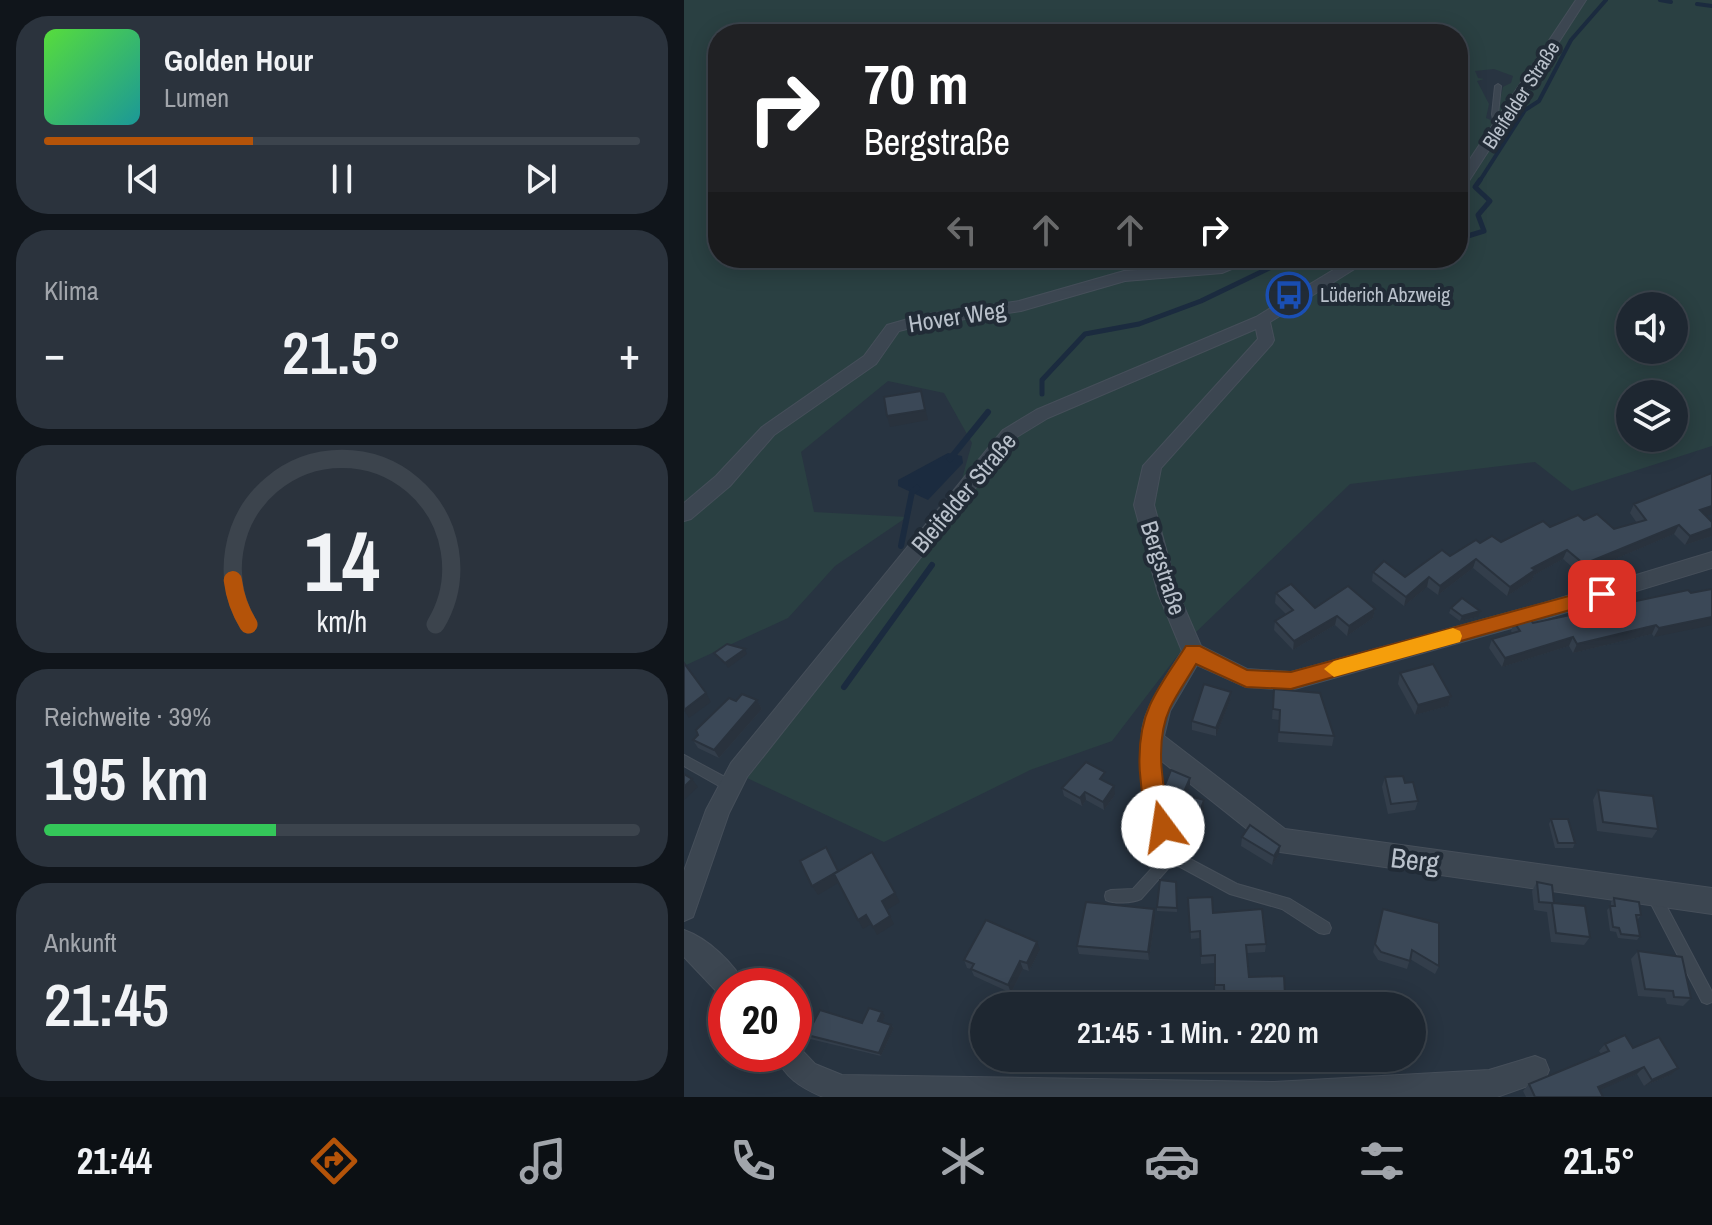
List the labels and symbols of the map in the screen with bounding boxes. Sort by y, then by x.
street label: Bleifelder Straße [1476,36,1565,154]
bus stop icon: Lüderich Abzweig [1265,271,1313,319]
place label: Lüderich Abzweig [1320,281,1450,308]
street label: Hover Weg [906,293,1008,339]
street label: Bleifelder Straße [904,426,1023,559]
street label: Bergstraße [1134,516,1194,619]
pin [1568,560,1636,628]
position arrow [1121,785,1205,869]
street label: Berg [1389,838,1442,882]
speed limit sign: 20 [708,968,812,1072]

